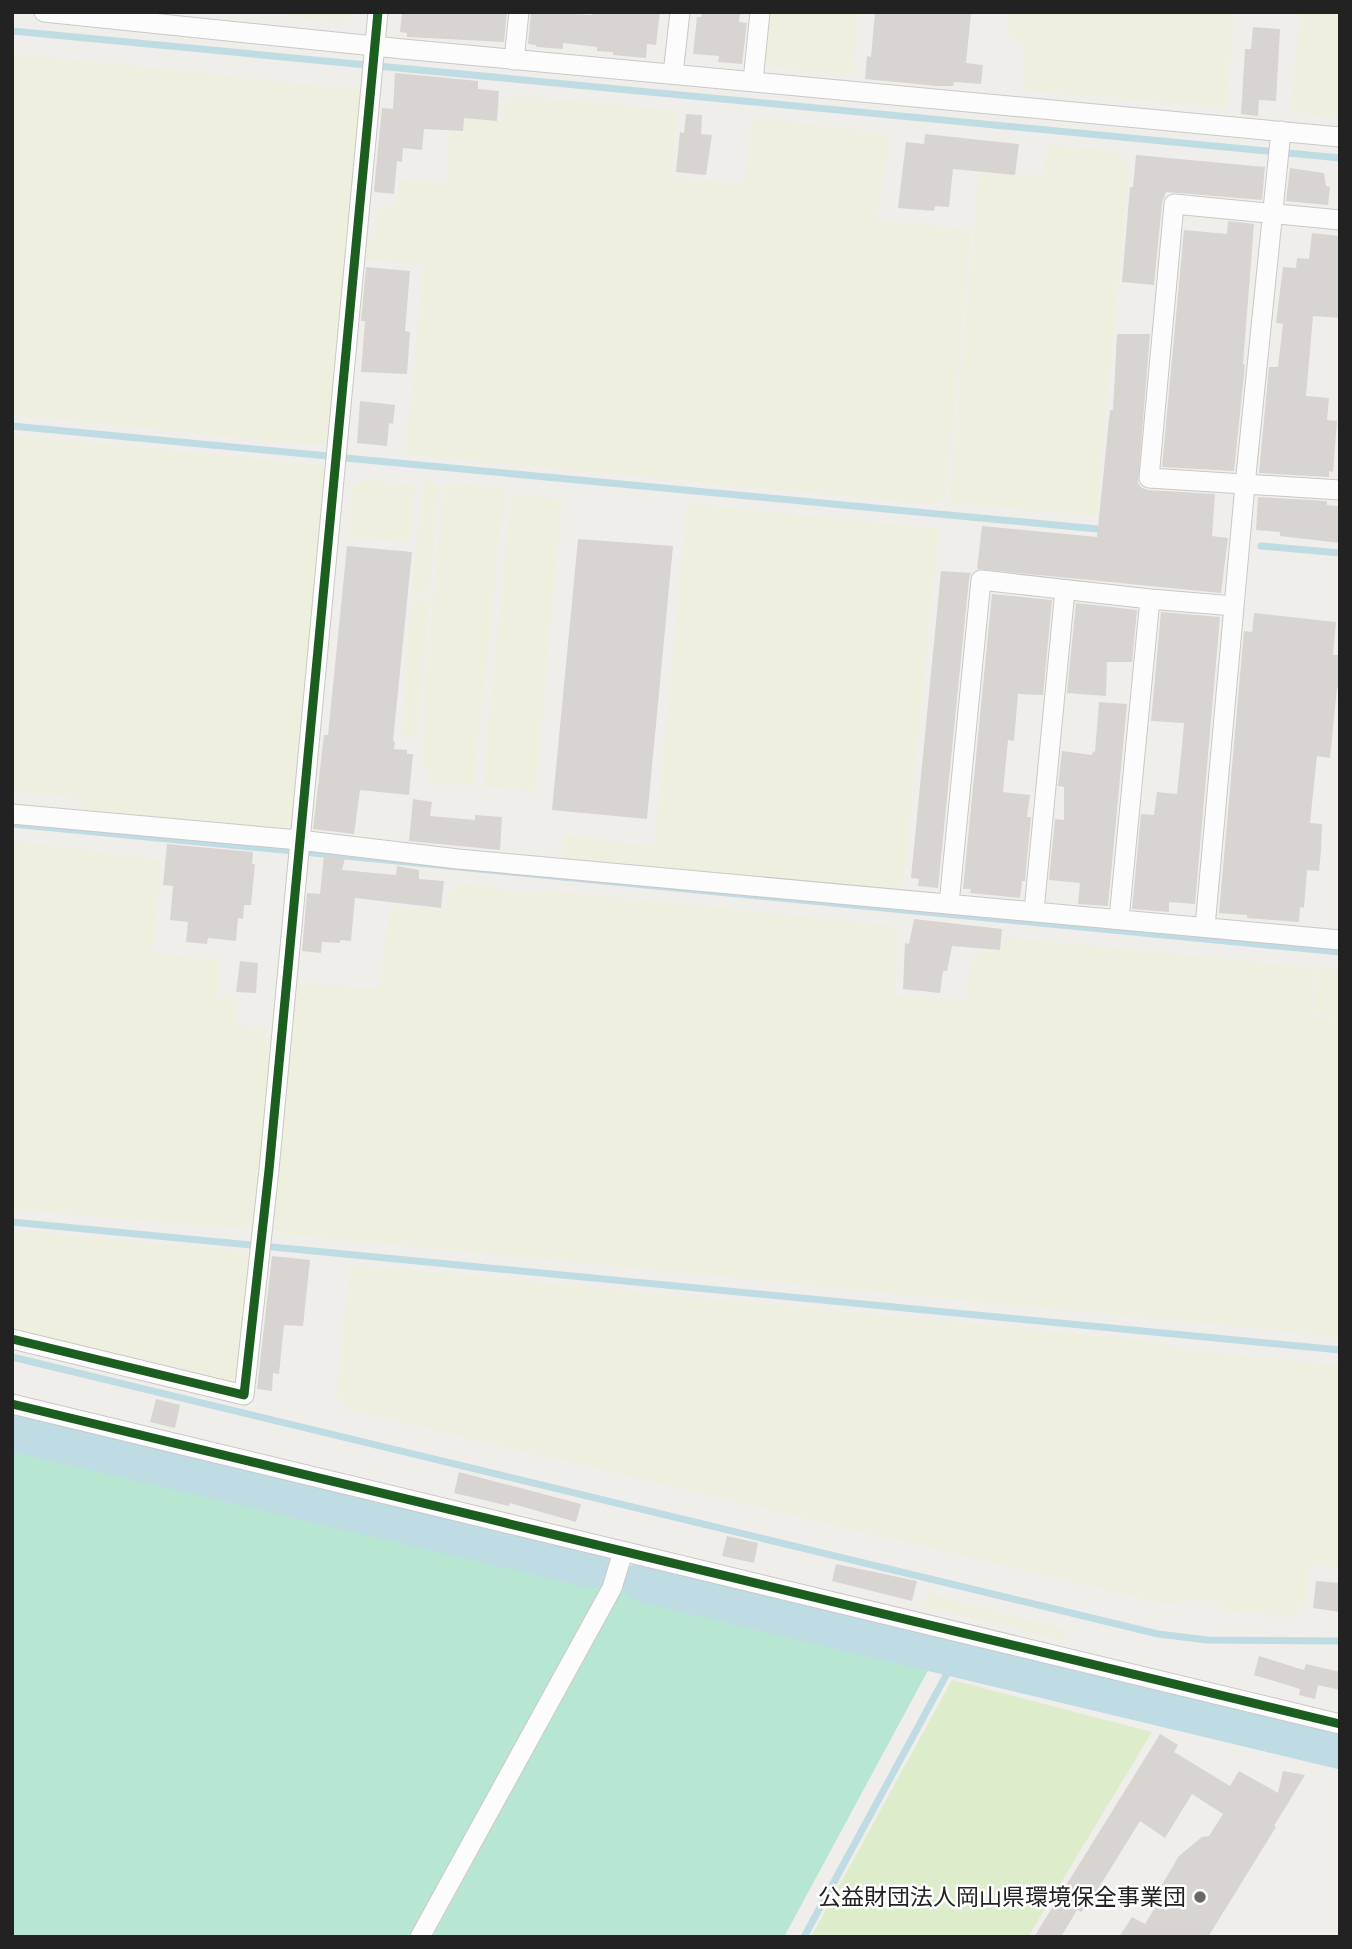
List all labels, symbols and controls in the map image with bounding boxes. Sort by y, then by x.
place label: 公益財団法人岡山県環境保全事業団 [818,1881,1186,1914]
marker: 公益財団法人岡山県環境保全事業団 [1192,1889,1208,1905]

